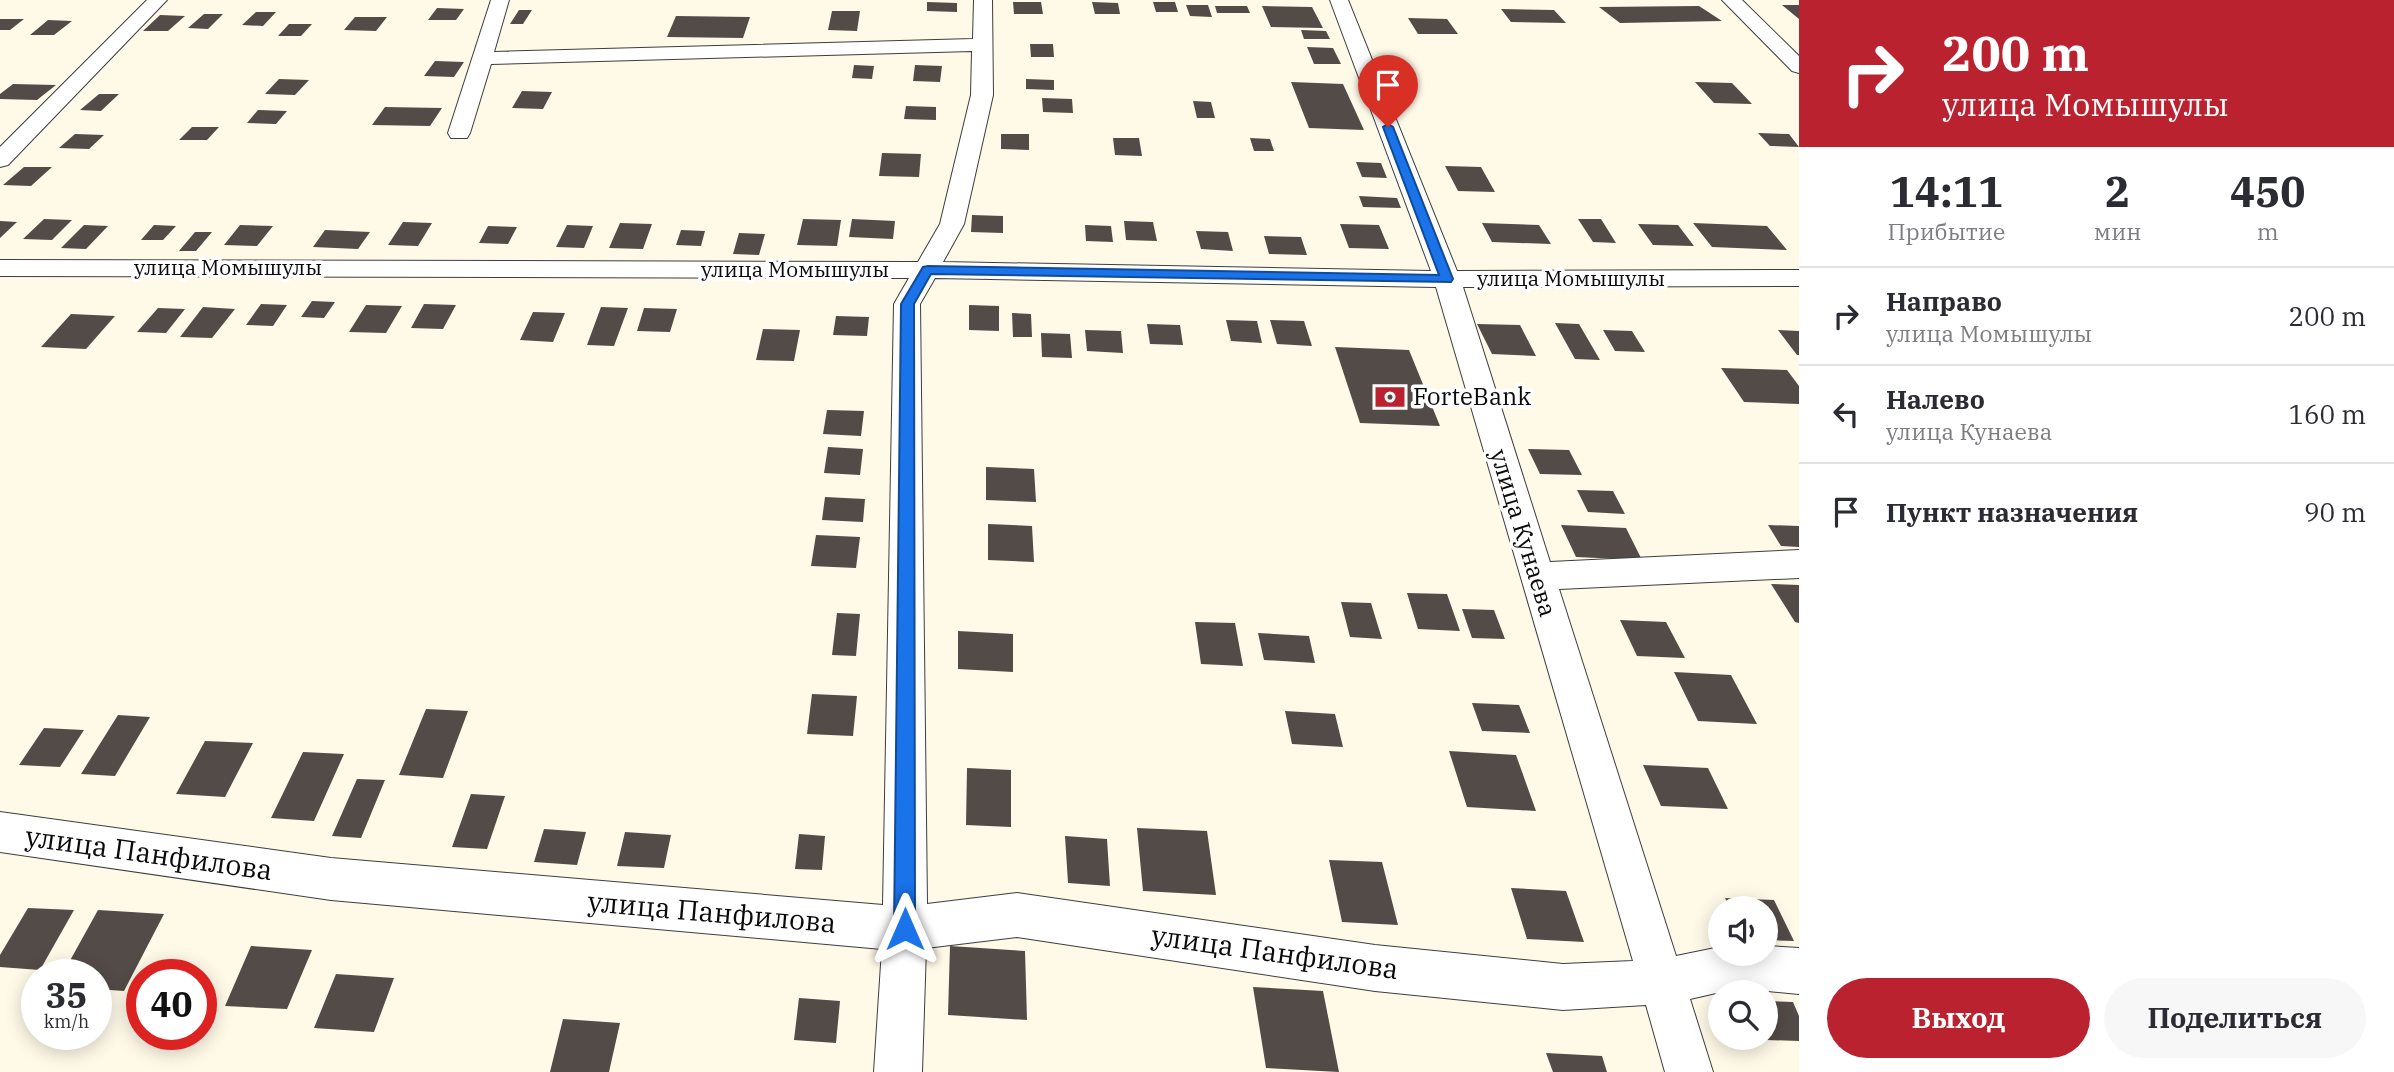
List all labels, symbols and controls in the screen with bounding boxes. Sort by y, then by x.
text: 200 m [1942,21,2089,84]
icon: right [1827,28,1918,119]
pin [1358,55,1418,127]
icon: arrive [1369,66,1407,104]
text: улица Момышулы [1942,83,2229,125]
text: 14:11 [1890,164,2003,219]
text: 2 [2105,164,2130,219]
text: 450 [2230,164,2306,219]
text: Прибытие [1887,216,2005,246]
text: мин [2094,216,2142,246]
text: m [2257,216,2279,246]
street label: улица Момышулы [134,253,322,281]
street label: улица Момышулы [701,255,889,283]
street label: улица Момышулы [1477,264,1665,292]
text: Направо [1886,284,2002,318]
icon: right [1827,297,1865,335]
text: 200 m [2288,299,2366,333]
text: улица Момышулы [1886,318,2092,348]
bank icon: ForteBank [1373,380,1407,414]
place label: ForteBank [1413,380,1531,412]
text: Налево [1886,382,1985,416]
icon: left [1827,395,1865,433]
text: 160 m [2288,397,2366,431]
text: улица Кунаева [1886,416,2052,446]
street label: улица Кунаева [1483,445,1565,620]
icon: arrive [1827,493,1865,531]
text: Пункт назначения [1886,495,2138,529]
text: 90 m [2304,495,2366,529]
street label: улица Панфилова [23,817,275,888]
street label: улица Панфилова [586,882,838,941]
position arrow [868,892,942,966]
map controls [1708,896,1778,1050]
button: sound [1708,896,1778,966]
street label: улица Панфилова [1149,916,1401,987]
speed limit sign: 40 [126,959,217,1050]
text: 35 [45,972,88,1018]
button: Выход [1827,978,2090,1058]
button: Поделиться [2104,978,2366,1058]
button: search [1708,980,1778,1050]
text: km/h [44,1010,89,1033]

